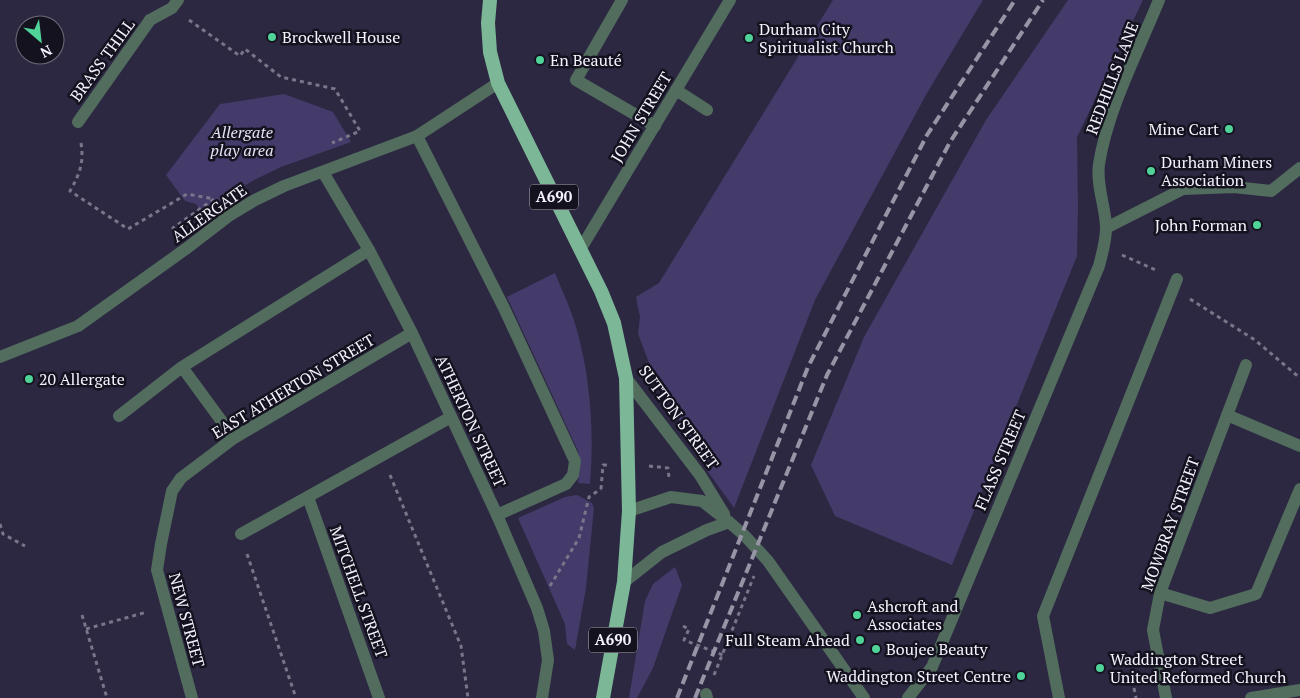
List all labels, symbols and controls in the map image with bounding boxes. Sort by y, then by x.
street label: BRASS THILL [65,14,139,106]
north arrow [15,15,65,65]
place label: Durham City Spiritualist Church [759,18,894,58]
street label: REDHILLS LANE [1080,19,1144,137]
place label: Brockwell House [282,26,400,48]
marker: Brockwell House [266,31,278,43]
marker: Durham City Spiritualist Church [743,32,755,44]
text: N [37,41,55,63]
place label: En Beauté [550,49,622,71]
marker: En Beauté [534,54,546,66]
street label: JOHN STREET [605,68,677,166]
place label: Mine Cart [1148,118,1219,140]
park label: Allergate play area [210,121,274,161]
marker: Mine Cart [1223,123,1235,135]
place label: Durham Miners Association [1161,151,1272,191]
marker: Durham Miners Association [1145,165,1157,177]
street label: ALLERGATE [167,179,251,247]
road number: A690 [530,184,578,210]
place label: John Forman [1155,214,1247,236]
marker: John Forman [1251,219,1263,231]
street label: EAST ATHERTON STREET [207,329,379,443]
street label: ATHERTON STREET [431,351,511,491]
street label: SUTTON STREET [634,361,724,473]
place label: 20 Allergate [39,368,125,390]
marker: 20 Allergate [23,373,35,385]
street label: FLASS STREET [969,407,1031,513]
street label: MOWBRAY STREET [1136,454,1204,594]
street label: MITCHELL STREET [325,523,393,661]
street label: NEW STREET [164,570,210,670]
place label: Ashcroft and Associates [867,595,958,635]
marker: Ashcroft and Associates [851,609,863,621]
road number: A690 [589,628,637,652]
place label: Full Steam Ahead [725,629,850,651]
marker: Full Steam Ahead [854,634,866,646]
place label: Boujee Beauty [886,638,989,660]
marker: Boujee Beauty [870,643,882,655]
place label: Waddington Street United Reformed Church [1110,648,1287,688]
marker: Waddington Street United Reformed Church [1094,662,1106,674]
place label: Waddington Street Centre [826,665,1011,687]
marker: Waddington Street Centre [1015,670,1027,682]

